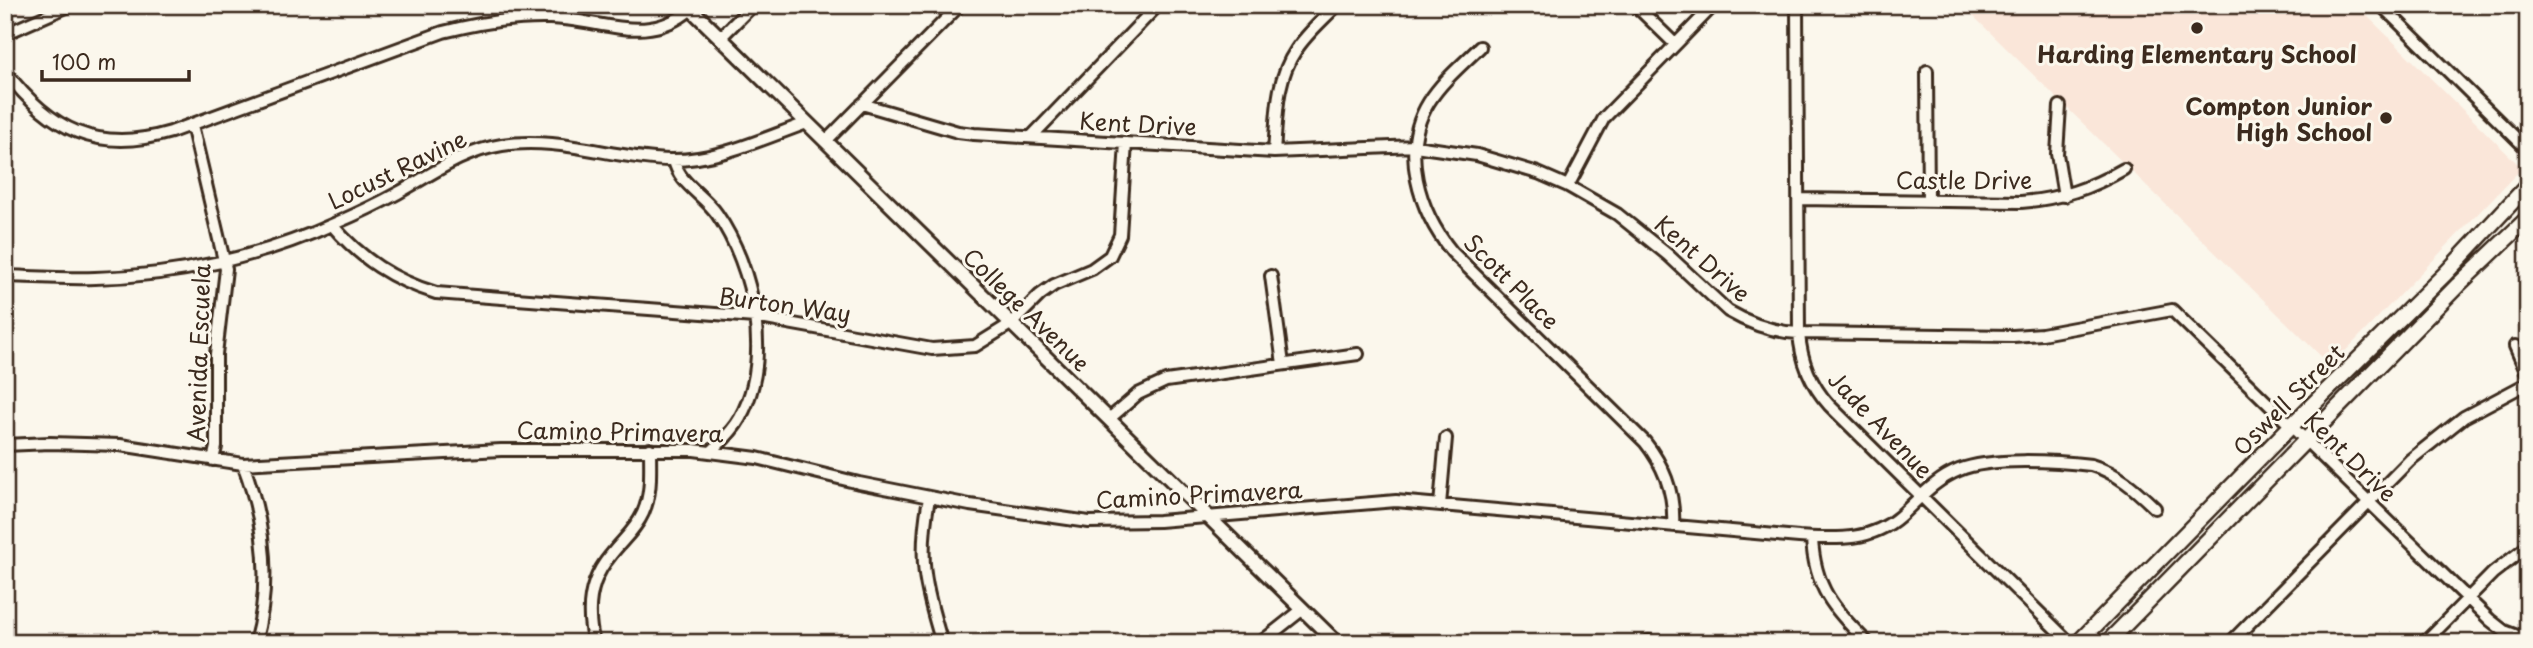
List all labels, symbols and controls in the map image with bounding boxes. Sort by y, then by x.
marker: Harding Elementary School [2189,20,2205,36]
place label: Harding Elementary School [2037,36,2357,71]
scale bar [42,38,189,82]
text: 100 m [52,45,116,77]
place label: Compton Junior High School [2185,88,2372,149]
street label: Kent Drive [1078,102,1198,144]
marker: Compton Junior High School [2378,110,2394,126]
street label: Locust Ravine [322,120,472,218]
street label: Castle Drive [1896,162,2032,197]
street label: Kent Drive [1647,206,1759,310]
street label: Scott Place [1456,225,1568,337]
street label: College Avenue [956,239,1098,379]
street label: Avenida Escuela [177,263,219,443]
street label: Burton Way [717,277,853,331]
street label: Oswell Street [2224,335,2352,463]
street label: Jade Avenue [1820,362,1942,486]
street label: Kent Drive [2297,403,2405,509]
street label: Camino Primavera [516,412,724,450]
street label: Camino Primavera [1095,471,1303,517]

